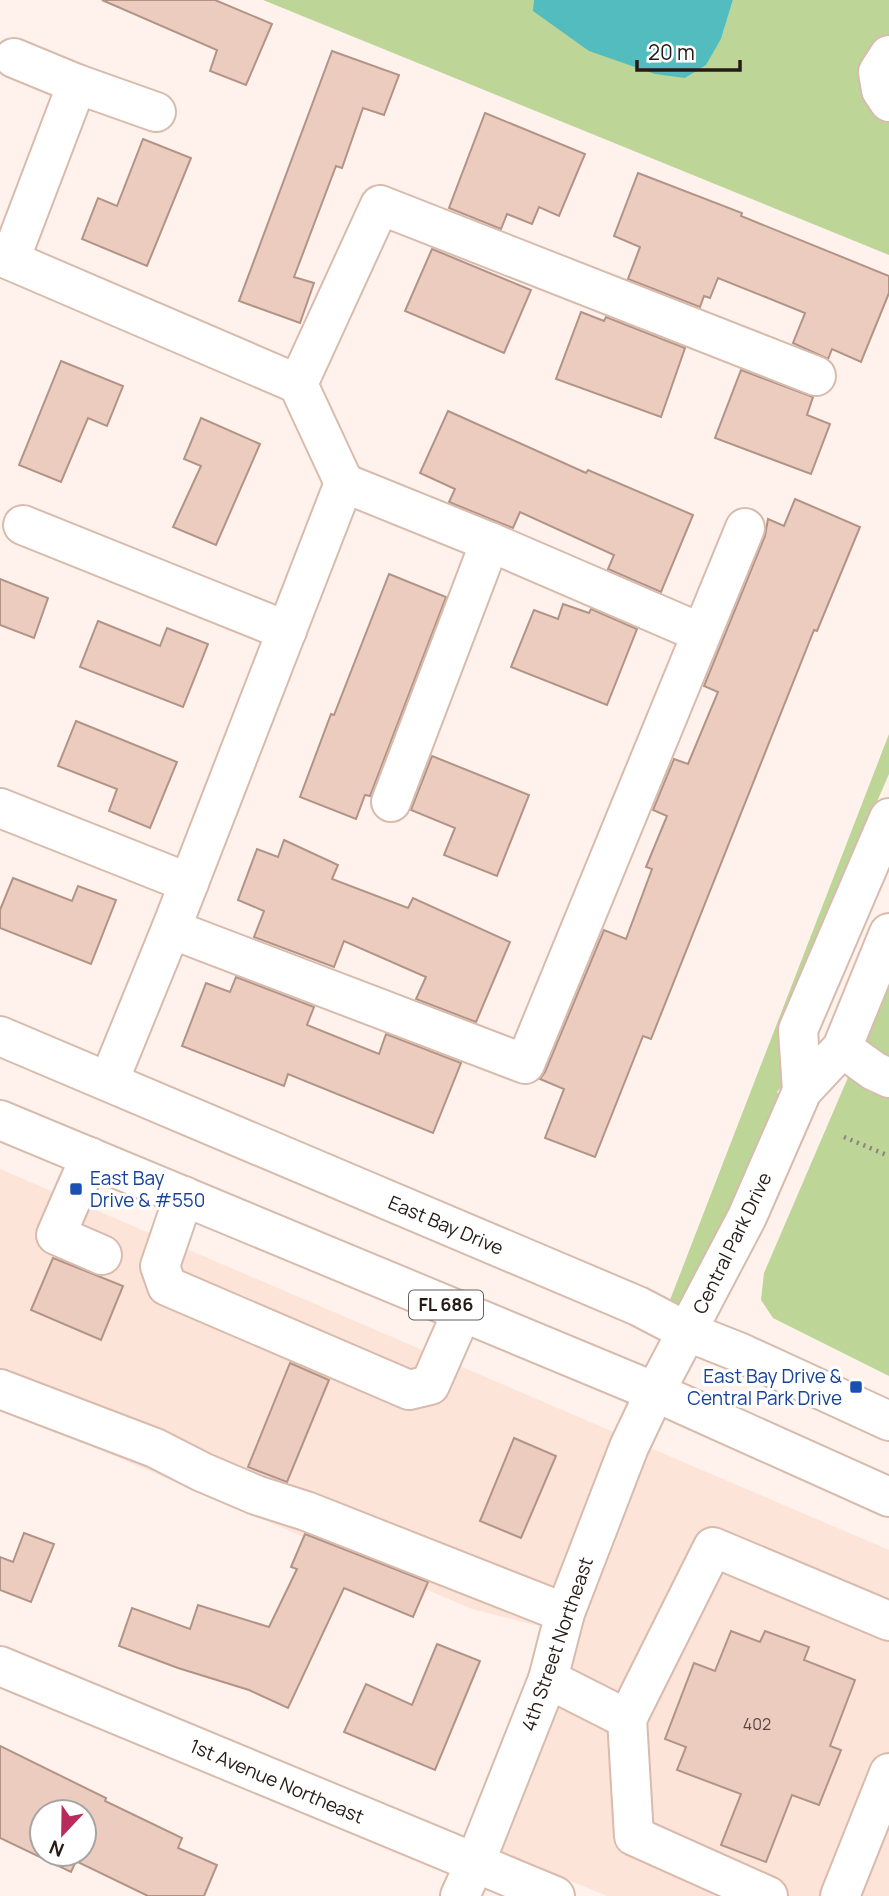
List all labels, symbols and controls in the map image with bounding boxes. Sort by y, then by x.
scale bar [637,28,740,72]
text: 20 m [648,38,695,66]
place label: East Bay Drive & #550 [90,1165,205,1213]
street label: Central Park Drive [686,1168,778,1318]
marker: East Bay Drive & #550 [68,1181,84,1197]
street label: East Bay Drive [384,1189,508,1261]
road number: FL 686 [409,1290,483,1320]
place label: East Bay Drive & Central Park Drive [687,1363,843,1411]
marker: East Bay Drive & Central Park Drive [848,1379,864,1395]
street label: 4th Street Northeast [515,1553,599,1735]
house number: 402 [743,1713,771,1735]
street label: 1st Avenue Northeast [186,1733,368,1829]
north arrow [28,1798,98,1868]
text: N [45,1834,68,1863]

